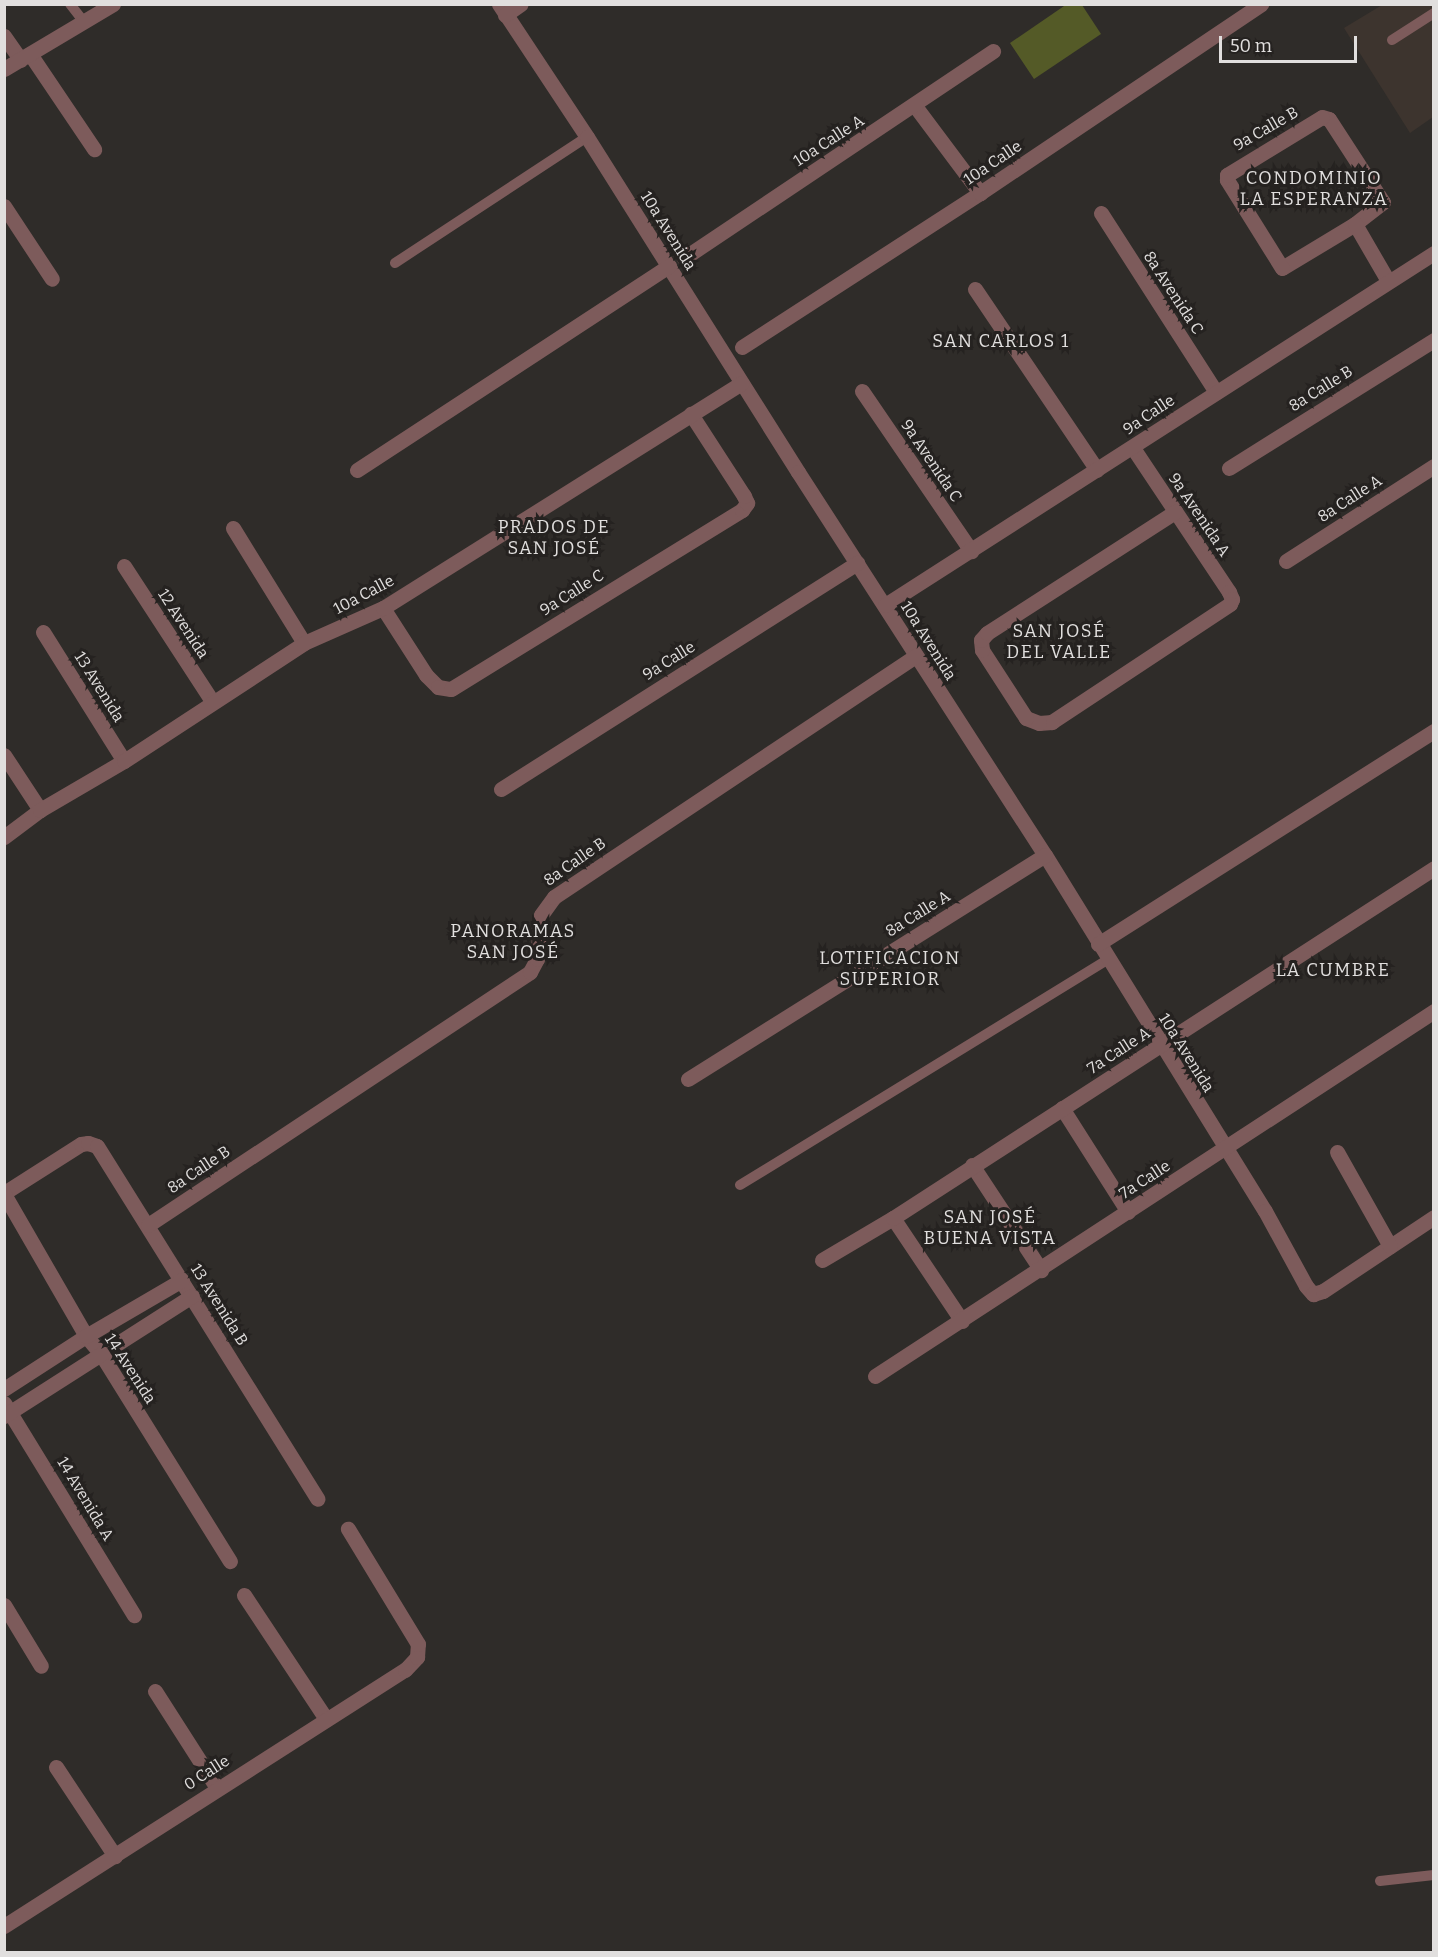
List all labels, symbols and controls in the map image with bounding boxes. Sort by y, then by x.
scale bar [1222,24,1360,62]
text: 50 m [1230,35,1272,57]
street label: 9a Calle B [1230,103,1302,155]
street label: 10a Calle A [790,111,868,171]
street label: 10a Calle [961,137,1025,189]
district label: CONDOMINIO LA ESPERANZA [1240,168,1388,210]
street label: 10a Avenida [636,188,700,274]
street label: 8a Avenida C [1139,248,1207,338]
district label: SAN CARLOS 1 [932,330,1070,352]
street label: 8a Calle B [1286,362,1356,416]
street label: 9a Calle [1120,391,1178,439]
street label: 9a Avenida C [896,416,966,506]
street label: 9a Avenida A [1164,470,1234,560]
street label: 8a Calle A [1314,471,1386,527]
district label: PRADOS DE SAN JOSÉ [498,517,610,560]
street label: 9a Calle C [537,566,607,620]
street label: 10a Calle [331,571,397,619]
street label: 12 Avenida [153,586,213,662]
street label: 10a Avenida [896,598,960,684]
district label: SAN JOSÉ DEL VALLE [1006,621,1112,664]
street label: 9a Calle [639,637,699,685]
street label: 13 Avenida [70,648,128,726]
street label: 8a Calle B [540,834,610,890]
street label: 8a Calle A [882,887,954,941]
district label: PANORAMAS SAN JOSÉ [450,921,576,964]
district label: LOTIFICACION SUPERIOR [819,948,961,990]
district label: LA CUMBRE [1276,959,1390,981]
street label: 10a Avenida [1154,1010,1218,1096]
street label: 7a Calle A [1084,1024,1154,1078]
street label: 8a Calle B [164,1142,234,1198]
street label: 7a Calle [1116,1157,1174,1203]
district label: SAN JOSÉ BUENA VISTA [924,1207,1056,1250]
street label: 13 Avenida B [186,1261,252,1349]
street label: 14 Avenida [100,1330,160,1408]
street label: 14 Avenida A [53,1454,117,1544]
street label: 0 Calle [181,1751,233,1795]

